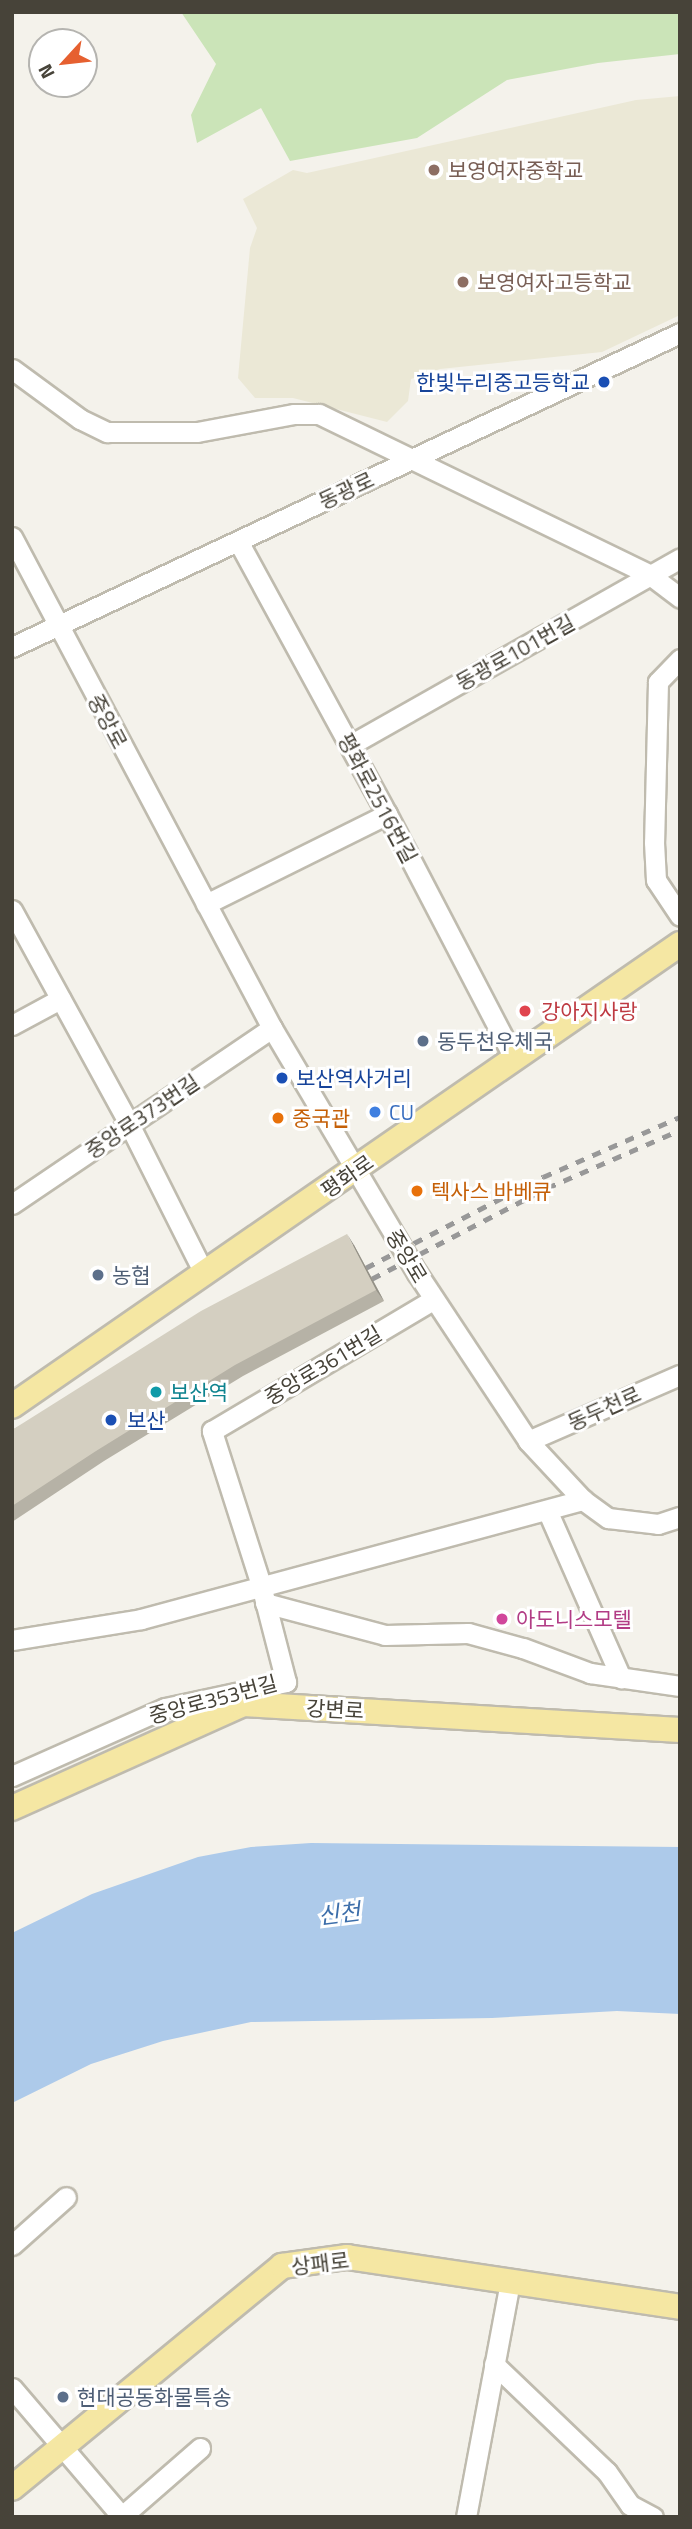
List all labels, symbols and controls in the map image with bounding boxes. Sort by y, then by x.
north arrow [28,28,98,98]
text: N [30,59,62,84]
place label: 보영여자중학교 [448,157,583,183]
marker: 보영여자중학교 [426,162,442,178]
place label: 보영여자고등학교 [477,269,632,295]
marker: 보영여자고등학교 [455,274,471,290]
place label: 한빛누리중고등학교 [416,369,590,395]
marker: 한빛누리중고등학교 [596,374,612,390]
street label: 동광로 [314,466,378,514]
street label: 동광로101번길 [451,609,579,695]
street label: 중앙로 [83,689,133,753]
street label: 평화로2516번길 [333,729,423,867]
place label: 강아지사랑 [541,998,638,1024]
marker: 강아지사랑 [515,1001,535,1021]
place label: 동두천우체국 [437,1028,553,1054]
marker: 동두천우체국 [415,1033,431,1049]
place label: 보산역사거리 [296,1065,412,1091]
street label: 중앙로373번길 [80,1069,204,1163]
marker: 보산역사거리 [274,1070,290,1086]
place label: CU [389,1099,414,1125]
marker: CU [367,1104,383,1120]
place label: 중국관 [292,1105,350,1131]
marker: 중국관 [270,1110,286,1126]
street label: 평화로 [316,1149,378,1203]
place label: 텍사스 바베큐 [431,1178,552,1204]
marker: 텍사스 바베큐 [409,1183,425,1199]
street label: 중앙로 [381,1225,433,1287]
place label: 농협 [112,1262,151,1288]
marker: 농협 [90,1267,106,1283]
street label: 중앙로361번길 [260,1320,386,1410]
place label: 보산역 [170,1379,228,1405]
street label: 동두천로 [564,1381,644,1435]
marker: 보산역 [148,1384,164,1400]
place label: 보산 [127,1407,166,1433]
marker: 보산 [101,1410,121,1430]
place label: 아도니스모텔 [516,1606,632,1632]
marker: 아도니스모텔 [494,1611,510,1627]
street label: 중앙로353번길 [146,1670,280,1728]
street label: 강변로 [305,1695,365,1723]
water label: 신천 [316,1898,362,1930]
street label: 상패로 [290,2247,350,2279]
place label: 현대공동화물특송 [77,2384,232,2410]
marker: 현대공동화물특송 [55,2389,71,2405]

